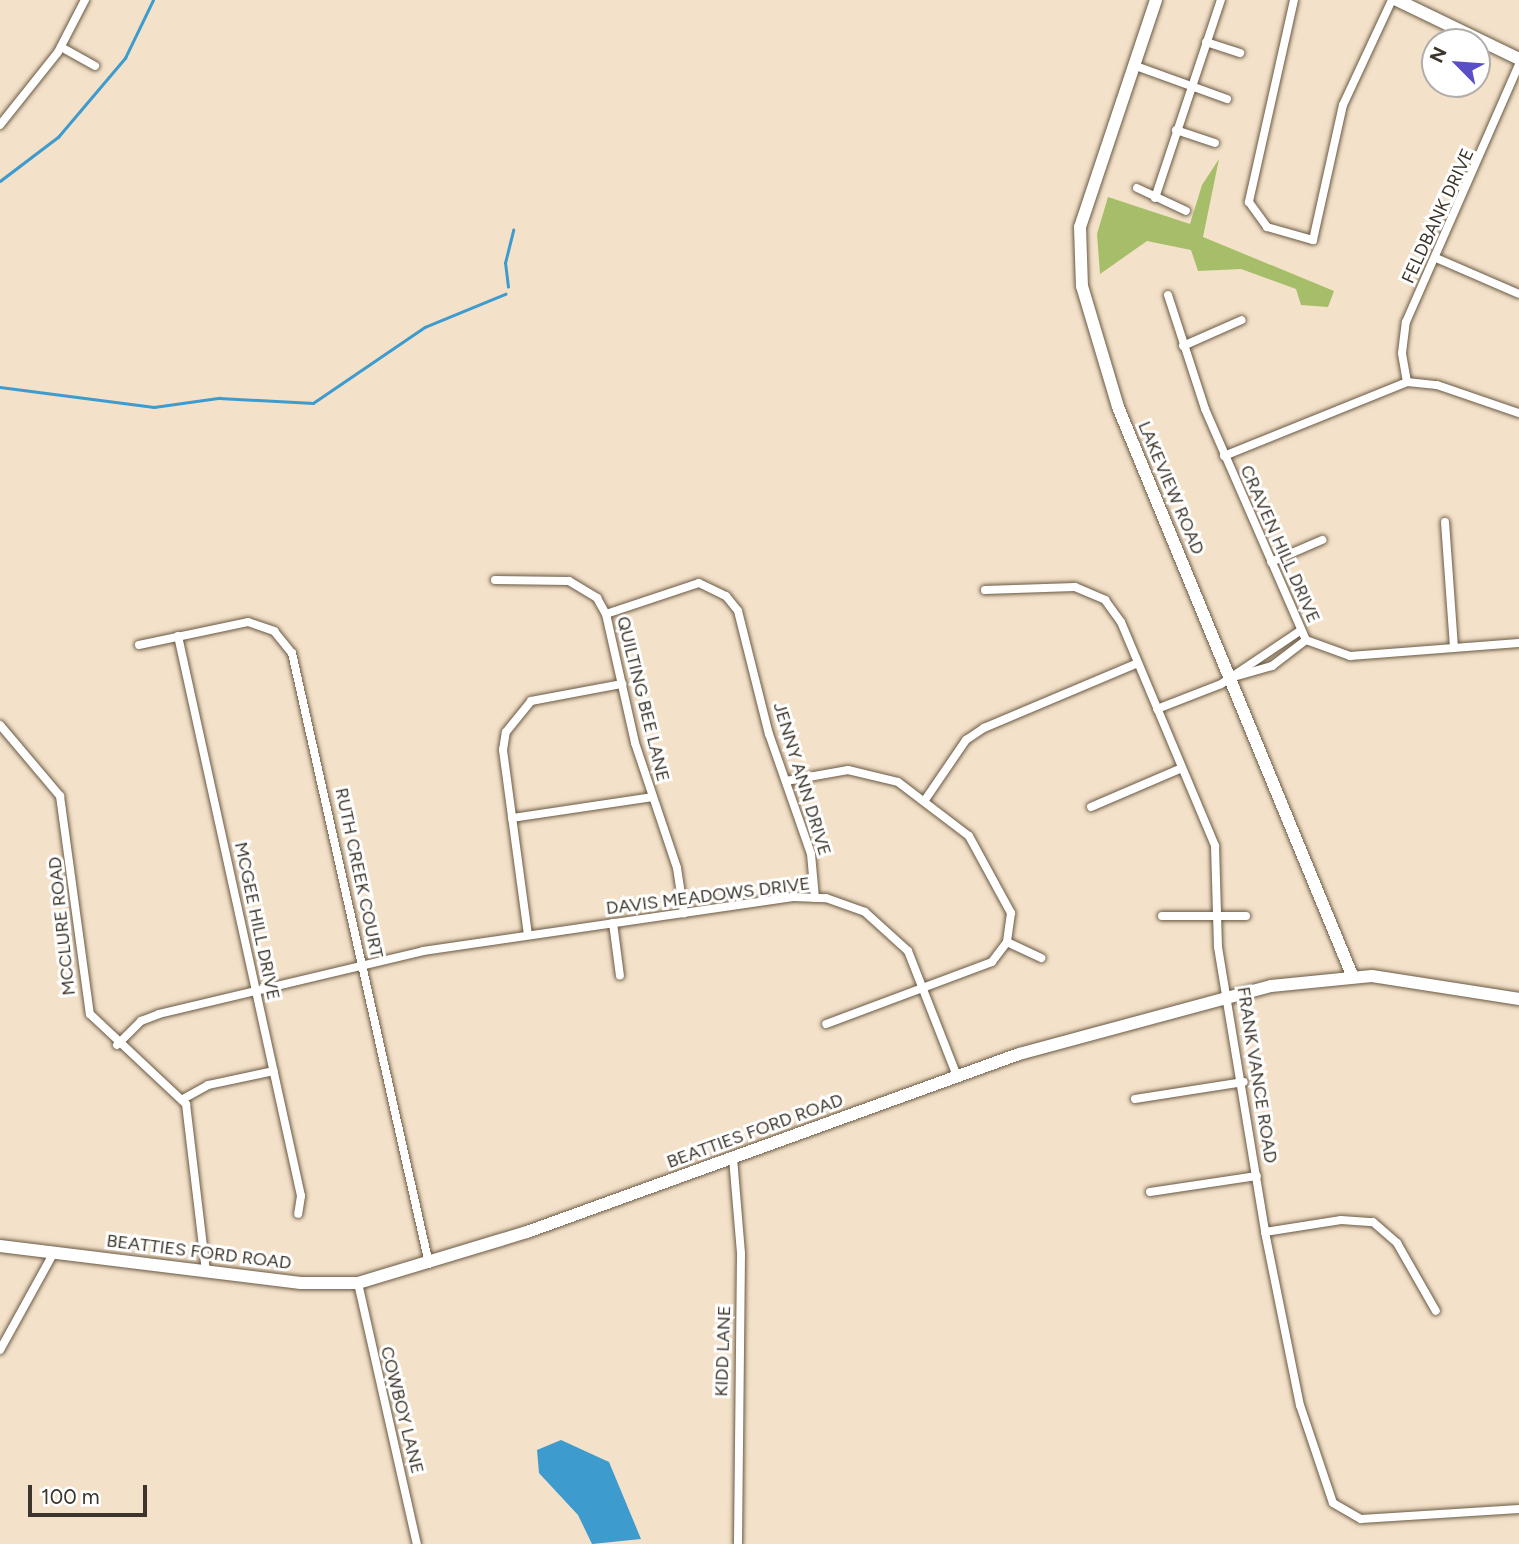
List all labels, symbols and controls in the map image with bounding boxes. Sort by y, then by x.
north arrow [1421,28,1491,98]
text: N [1425,43,1452,66]
street label: FELDBANK DRIVE [1397,145,1479,287]
street label: LAKEVIEW ROAD [1133,418,1209,558]
street label: CRAVEN HILL DRIVE [1235,462,1325,626]
street label: QUILTING BEE LANE [612,614,674,784]
street label: JENNY ANN DRIVE [768,700,836,858]
street label: RUTH CREEK COURT [330,786,388,960]
street label: MCGEE HILL DRIVE [230,840,284,1002]
street label: MCCLURE ROAD [44,856,80,996]
street label: DAVIS MEADOWS DRIVE [605,873,811,919]
street label: FRANK VANCE ROAD [1232,985,1282,1165]
street label: BEATTIES FORD ROAD [664,1089,846,1173]
street label: BEATTIES FORD ROAD [105,1230,293,1274]
street label: KIDD LANE [711,1305,735,1397]
street label: COWBOY LANE [376,1344,428,1476]
scale bar [32,1470,150,1514]
text: 100 m [41,1484,100,1509]

